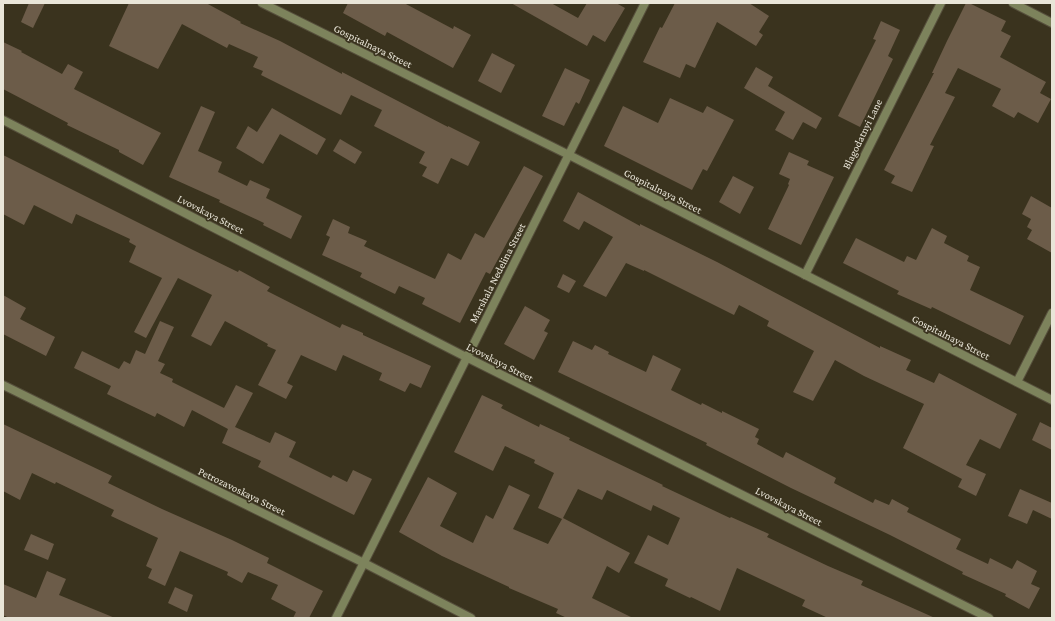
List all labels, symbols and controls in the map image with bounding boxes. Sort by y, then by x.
street label: Gospitalnaya Street [331,22,415,71]
street label: Blagodatnyi Lane [840,97,885,171]
street label: Gospitalnaya Street [622,166,704,217]
street label: Lvovskaya Street [175,192,247,237]
street label: Marshala Nedelina Street [467,221,528,325]
street label: Gospitalnaya Street [910,312,992,363]
street label: Lvovskaya Street [464,340,536,385]
street label: Petrozavoskaya Street [196,465,288,518]
street label: Lvovskaya Street [753,484,825,529]

